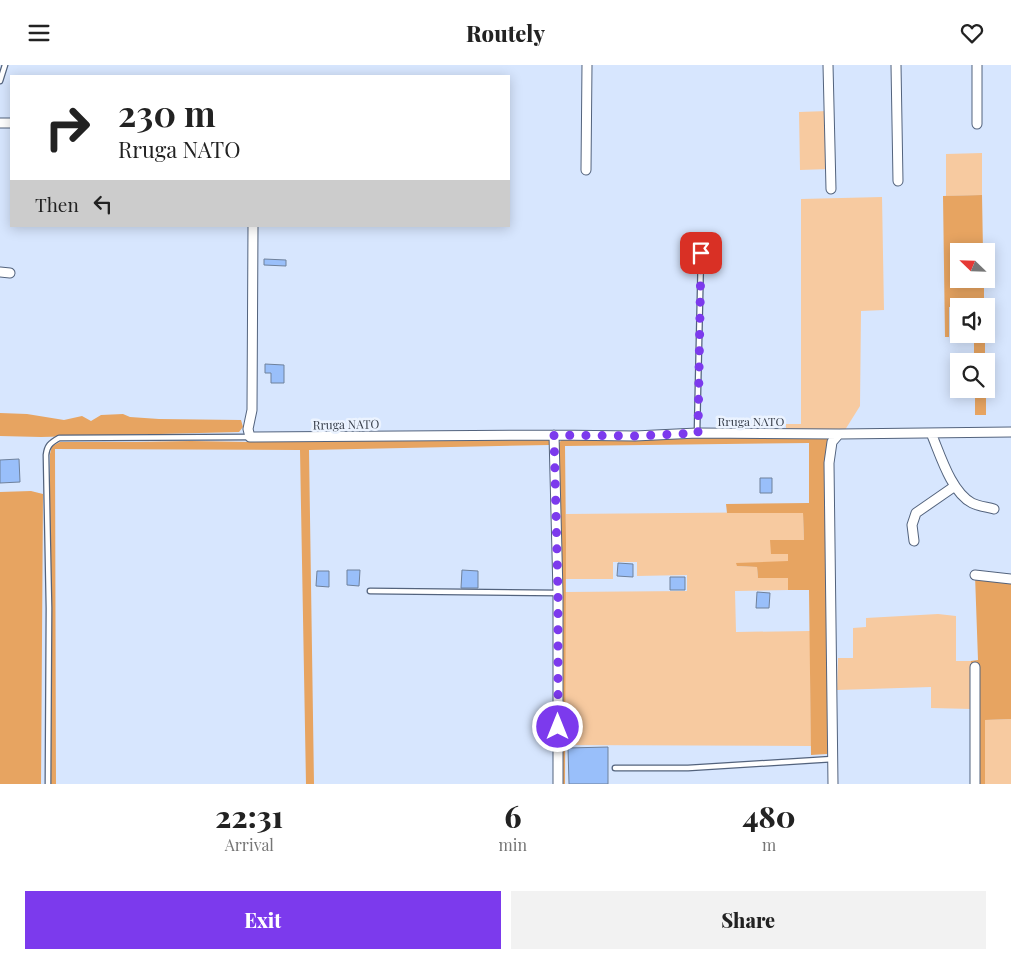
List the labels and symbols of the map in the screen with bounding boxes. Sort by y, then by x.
pin [680,232,722,274]
north arrow [950,243,995,287]
street label: Rruga NATO [718,413,785,429]
street label: Rruga NATO [312,415,380,433]
position arrow [531,700,583,752]

